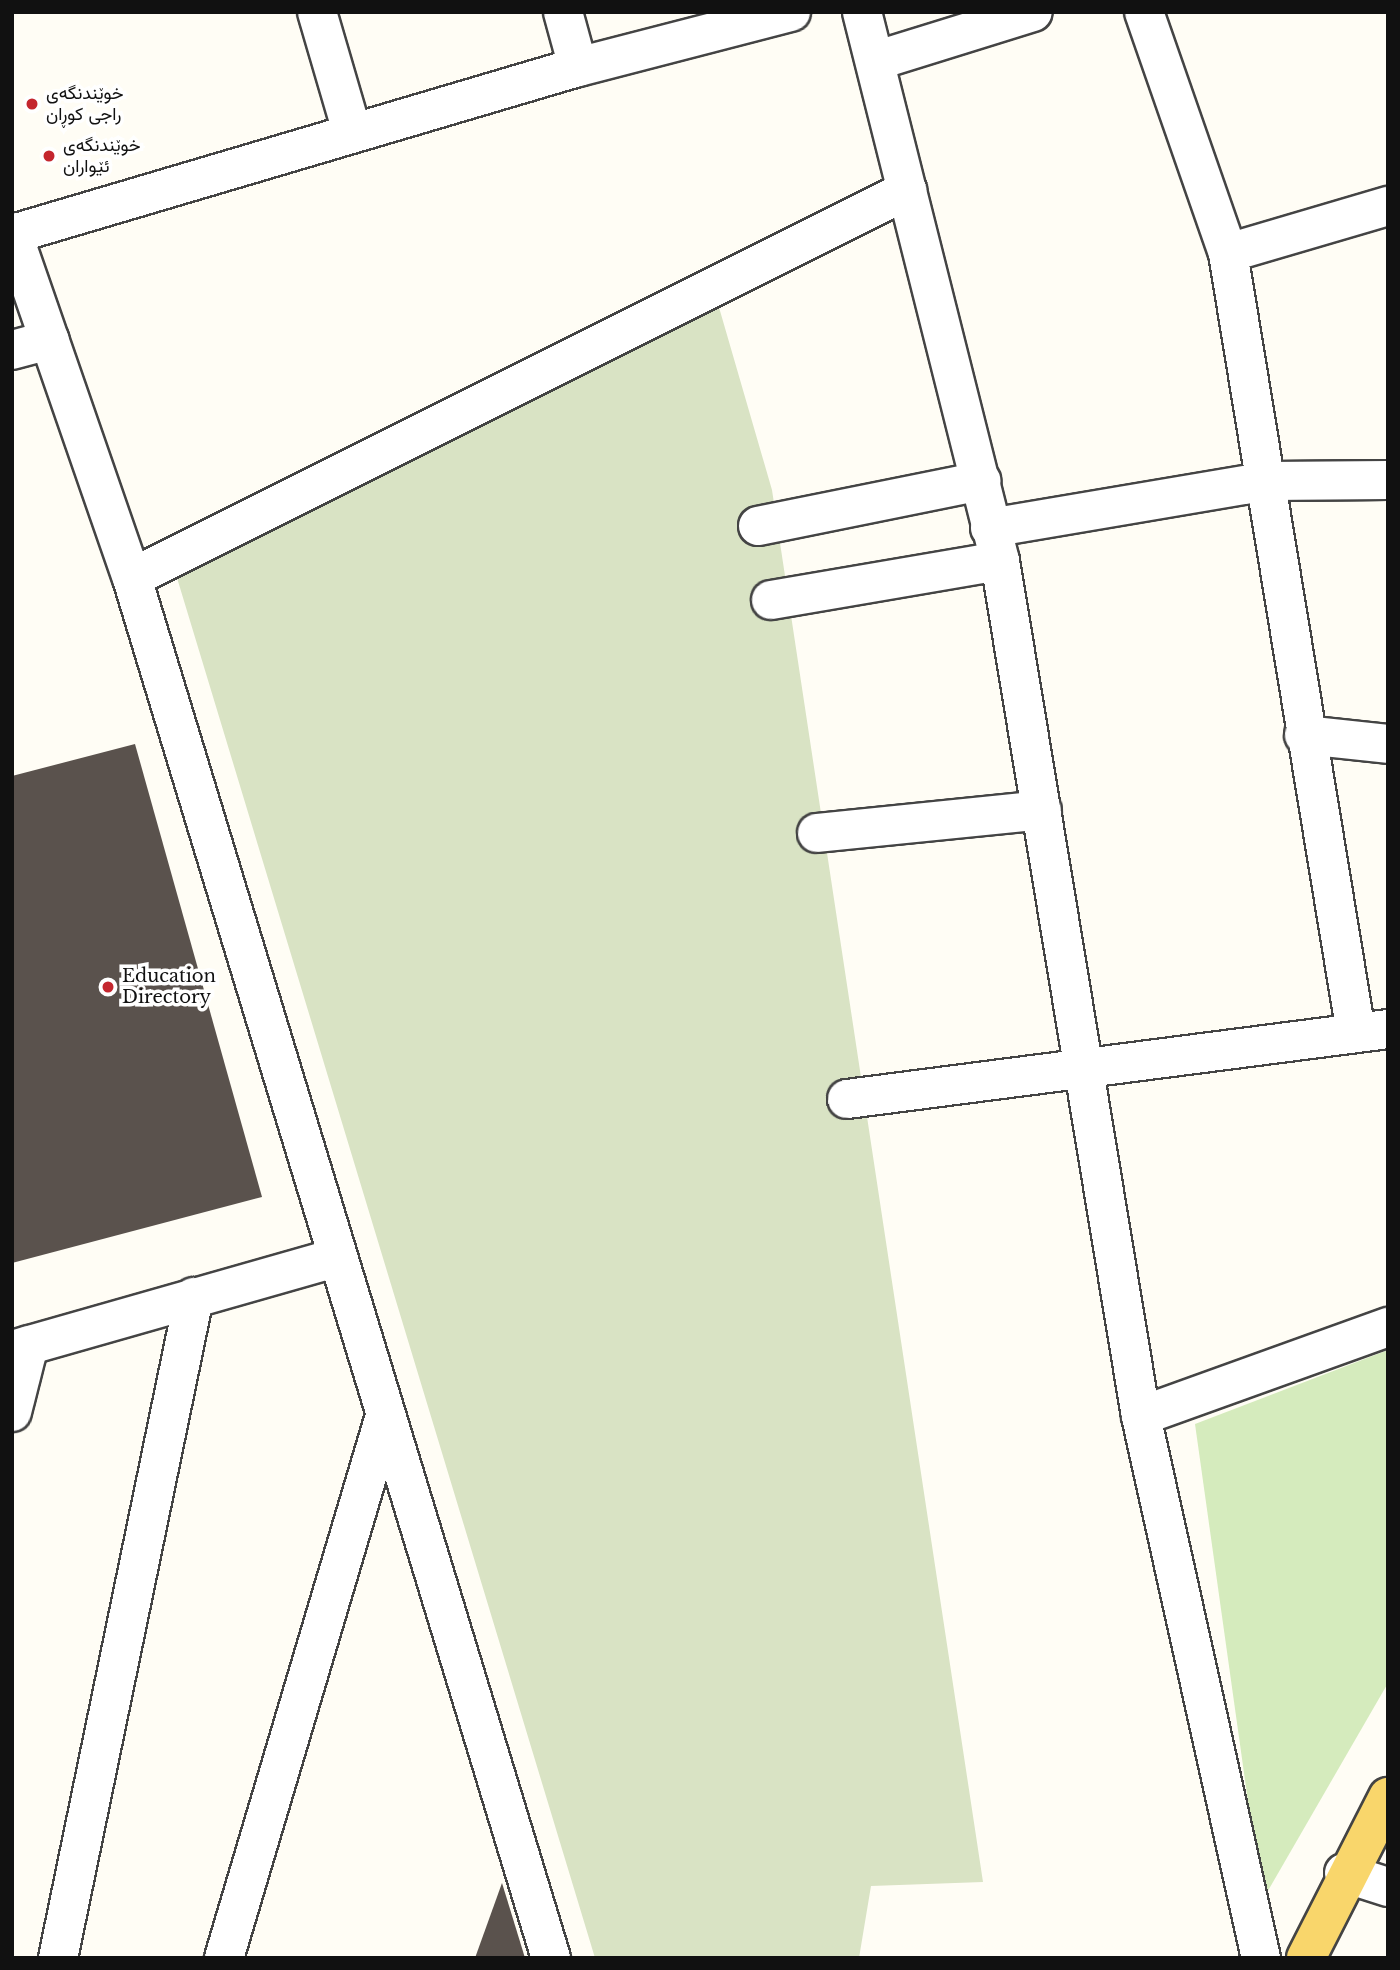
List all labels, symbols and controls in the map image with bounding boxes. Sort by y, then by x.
place label: خوێندنگه‌ی راجی كوڕان [46,83,124,126]
marker: خوێندنگه‌ی راجی كوڕان [24,96,40,112]
place label: خوێندنگه‌ی ئێواران [63,135,141,178]
marker: خوێندنگه‌ی ئێواران [41,148,57,164]
place label: Education Directory [122,966,216,1009]
marker: Education Directory [100,979,116,995]

